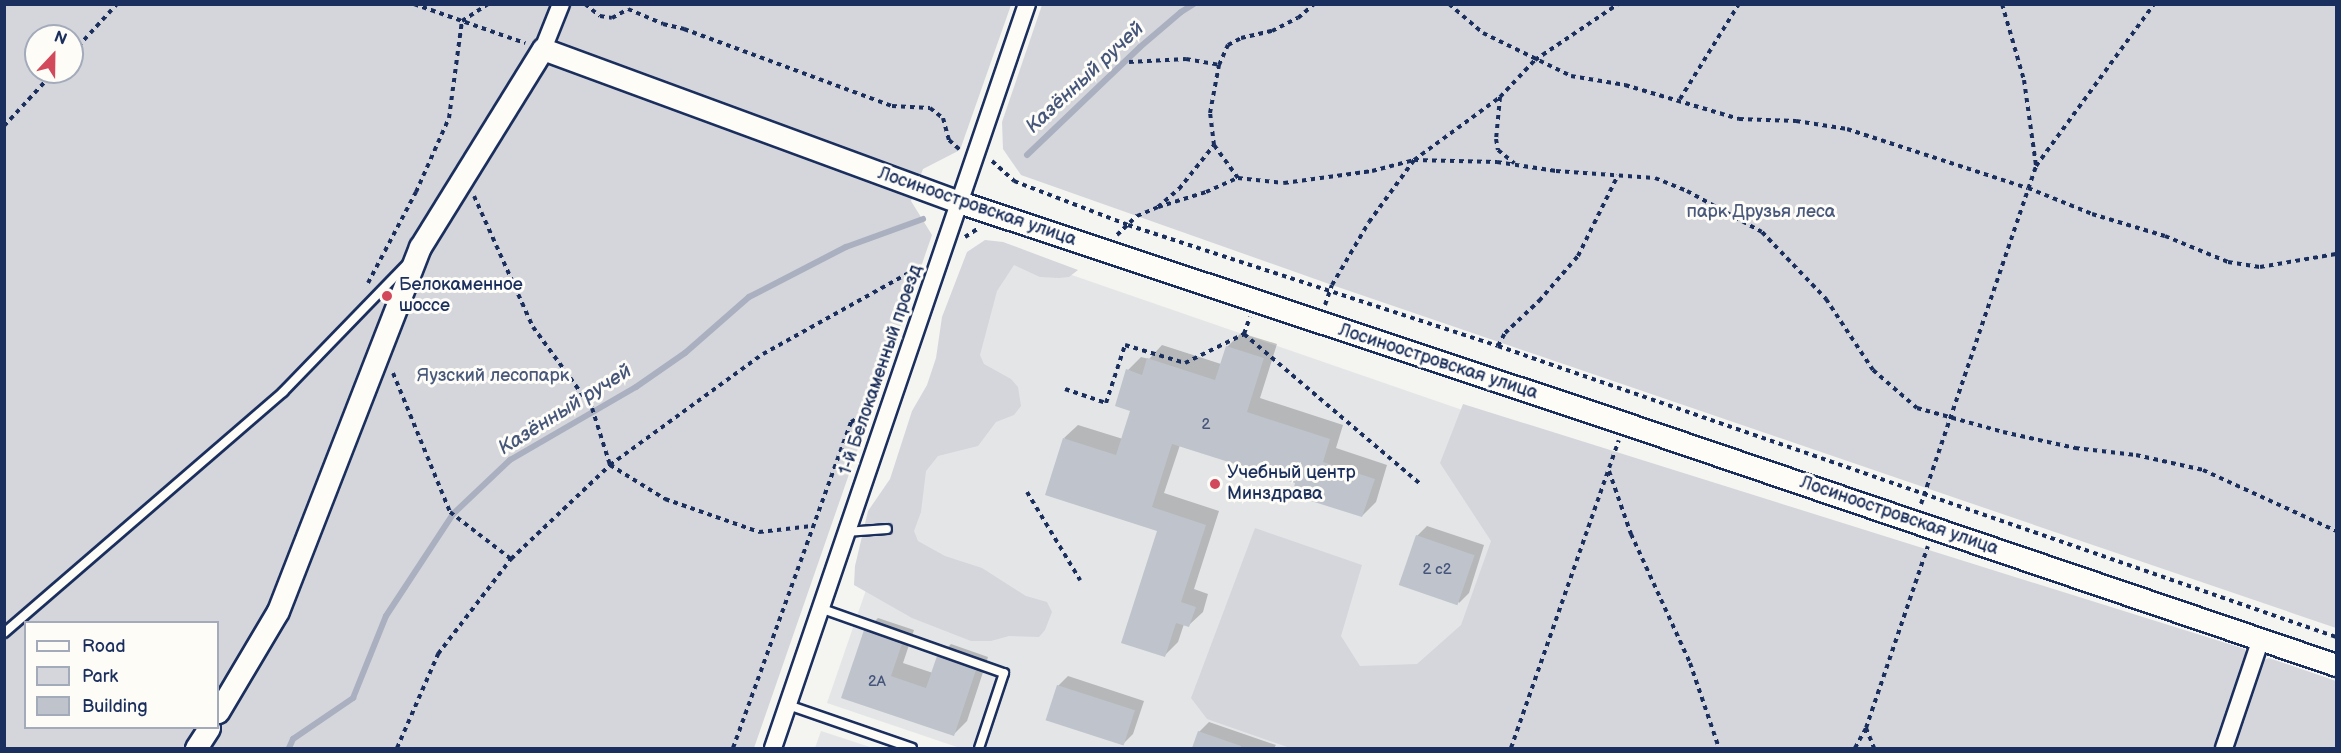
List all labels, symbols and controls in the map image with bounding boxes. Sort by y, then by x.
water label: Казённый ручей [1021,17,1149,139]
north arrow [24,24,84,84]
text: N [51,28,69,50]
street label: Лосиноостровская улица [875,163,1079,251]
park label: парк Друзья леса [1687,201,1835,223]
street label: 1-й Белокаменный проезд [835,262,927,478]
place label: Белокаменное шоссе [399,275,523,318]
marker: Белокаменное шоссе [380,289,394,303]
street label: Лосиноостровская улица [1336,320,1540,404]
water label: Казённый ручей [494,359,636,461]
park label: Яузский лесопарк [417,365,569,387]
house number: 2 [1202,416,1210,434]
place label: Учебный центр Минздрава [1227,463,1356,506]
street label: Лосиноостровская улица [1797,472,2001,560]
marker: Учебный центр Минздрава [1208,477,1222,491]
house number: 2 с2 [1422,561,1452,579]
legend [24,621,219,729]
text: Road [82,636,126,657]
text: Park [82,666,118,687]
house number: 2А [868,673,886,691]
text: Building [82,696,148,717]

